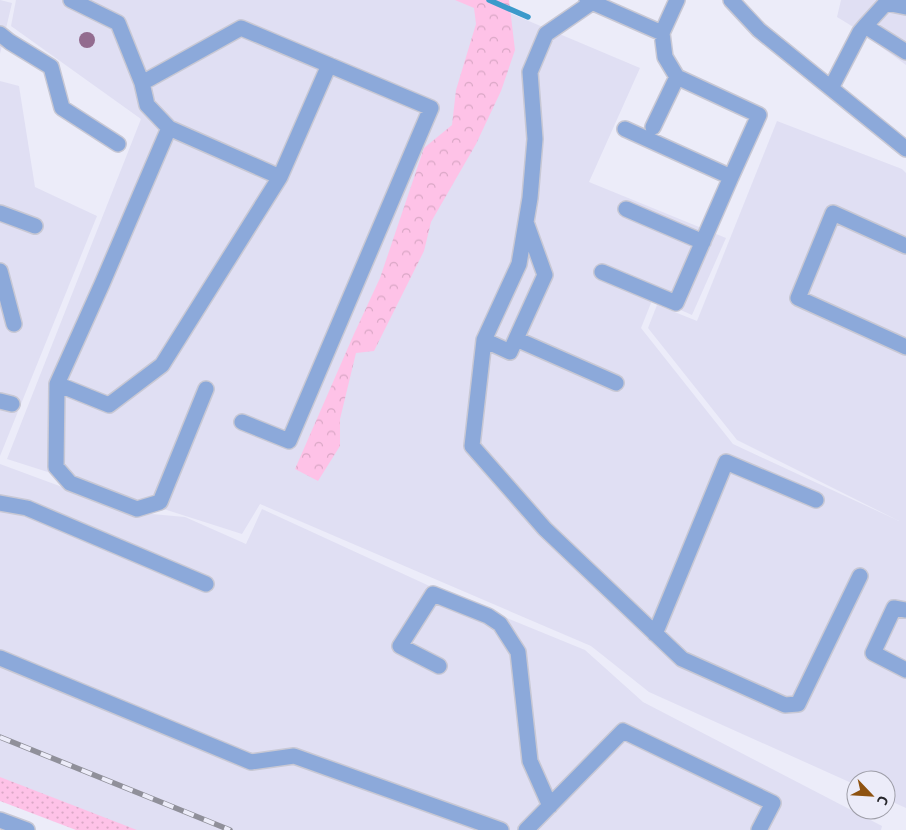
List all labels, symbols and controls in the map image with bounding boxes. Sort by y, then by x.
north arrow [846,770,896,820]
text: С [873,793,893,808]

